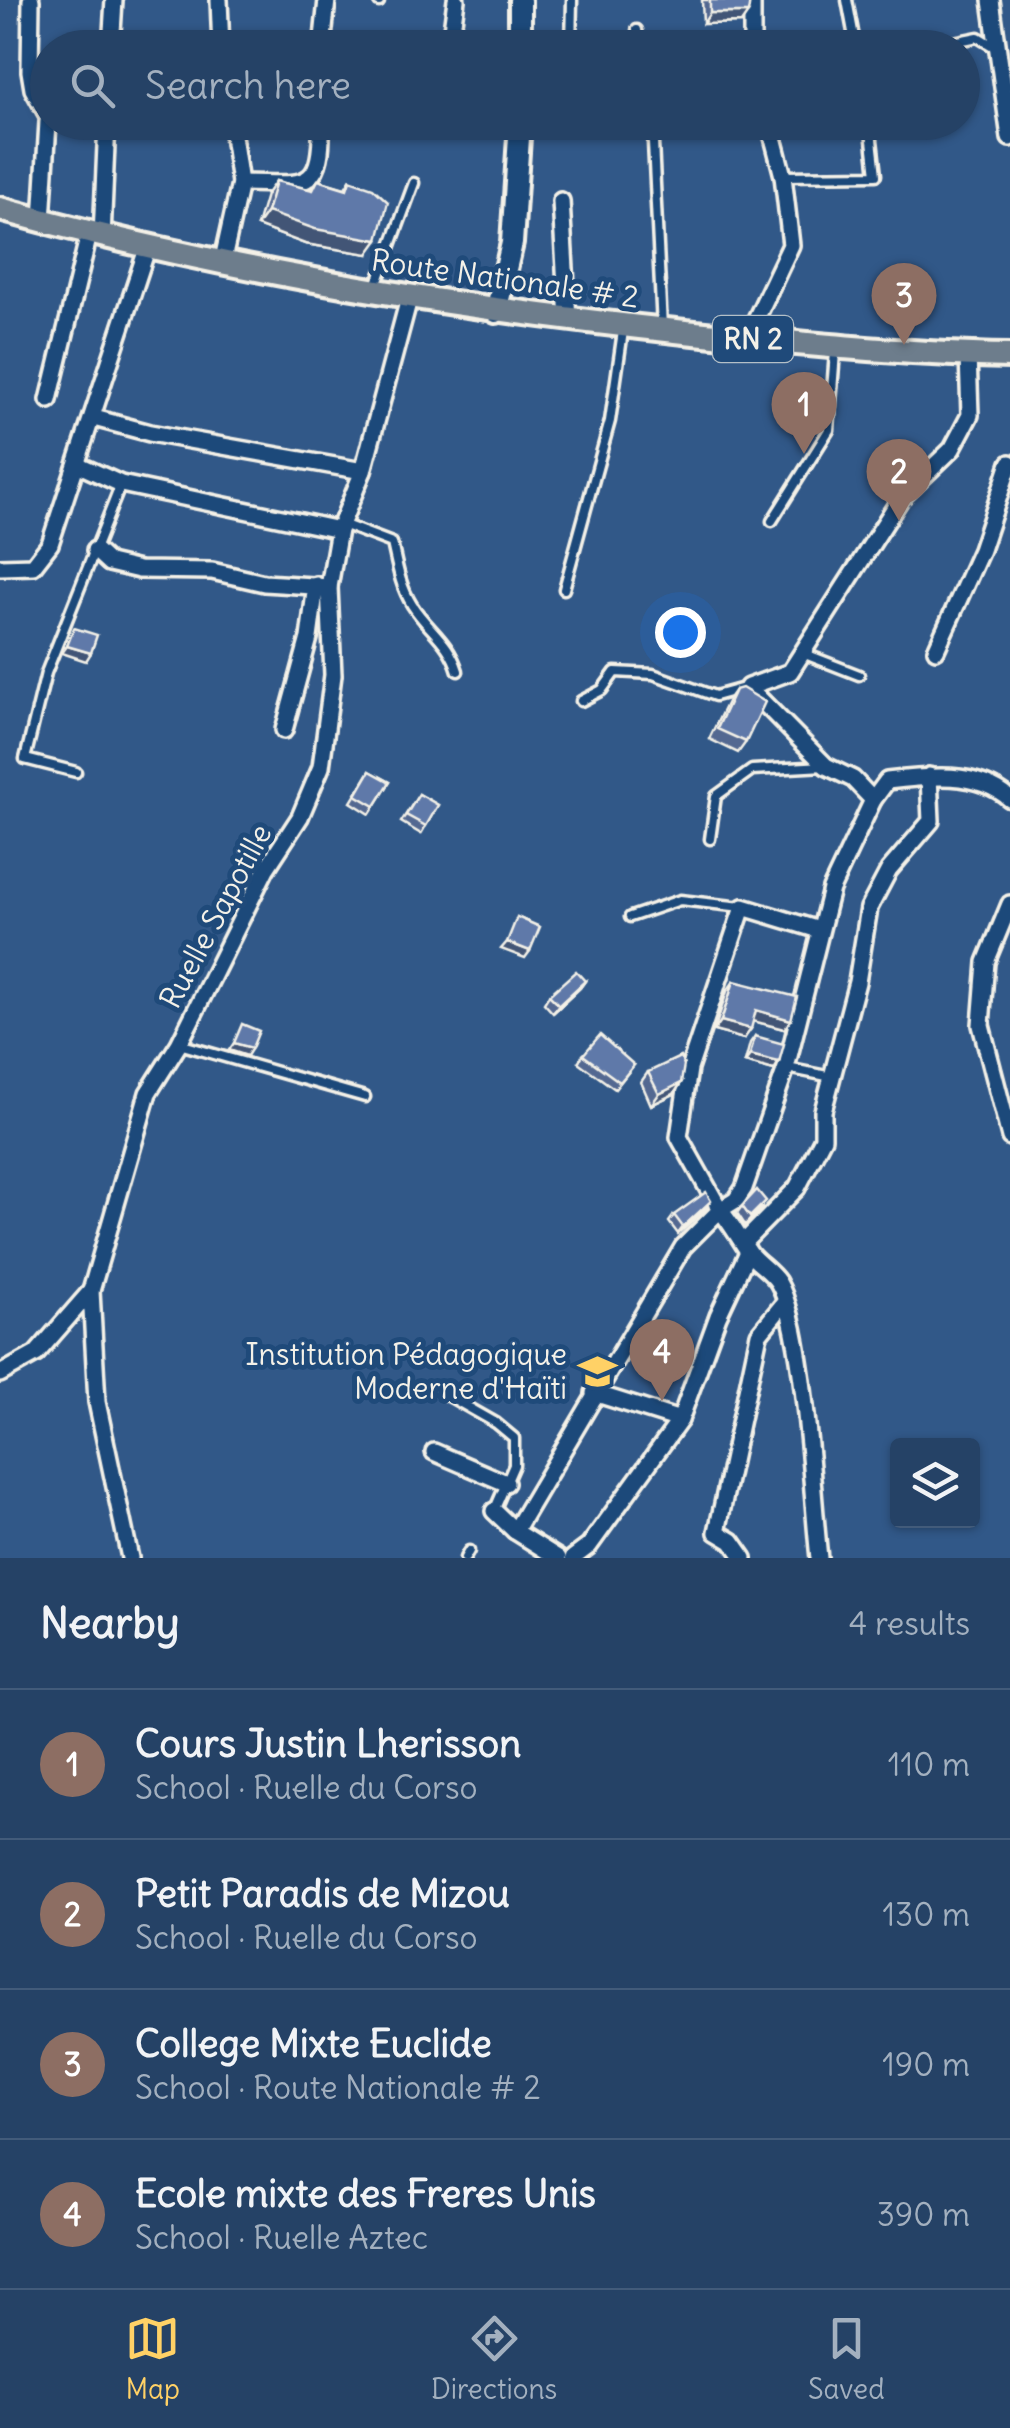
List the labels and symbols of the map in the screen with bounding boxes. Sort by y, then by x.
street label: Route Nationale # 2 [369,240,641,316]
pin: 3 [872,262,936,345]
road number: RN 2 [713,316,793,362]
pin: 1 [772,372,836,454]
pin: 2 [866,438,932,521]
your location [655,607,706,658]
street label: Ruelle Sapotille [151,817,279,1015]
pin: 4 [630,1318,694,1401]
place label: Institution Pédagogique Moderne d'Haïti [246,1335,567,1407]
school or university icon: Institution Pédagogique Moderne d'Haïti [576,1350,618,1392]

